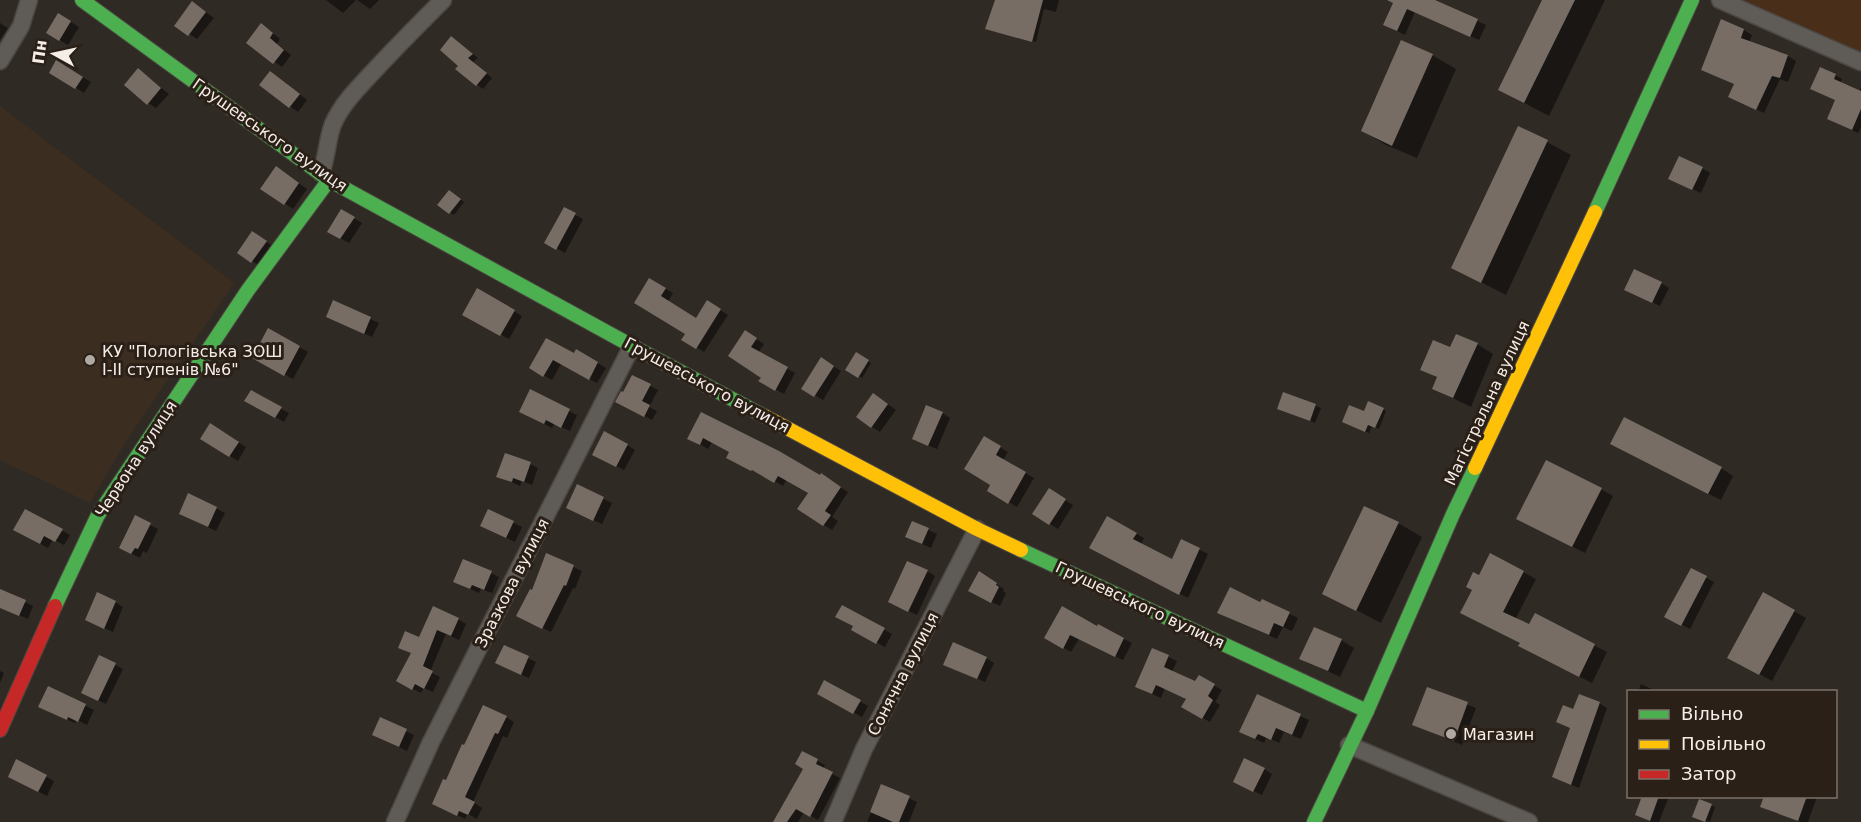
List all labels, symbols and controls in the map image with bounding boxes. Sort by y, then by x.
north arrow [24,24,84,84]
text: Пн [29,39,51,65]
street label: Грушевського вулиця [189,74,351,196]
street label: Магістральна вулиця [1440,318,1534,488]
street label: Грушевського вулиця [621,333,793,437]
place label: КУ "Пологівська ЗОШ І-ІІ ступенів №6" [102,342,282,379]
marker: КУ "Пологівська ЗОШ І-ІІ ступенів №6" [83,353,97,367]
street label: Червона вулиця [91,397,181,521]
street label: Зразкова вулиця [471,515,553,651]
street label: Грушевського вулиця [1052,557,1228,653]
street label: Сонячна вулиця [864,609,942,739]
legend [1627,690,1837,798]
text: Вільно [1681,703,1743,724]
place label: Магазин [1463,725,1534,744]
marker: Магазин [1444,727,1458,741]
text: Повільно [1681,733,1766,754]
text: Затор [1681,763,1737,784]

